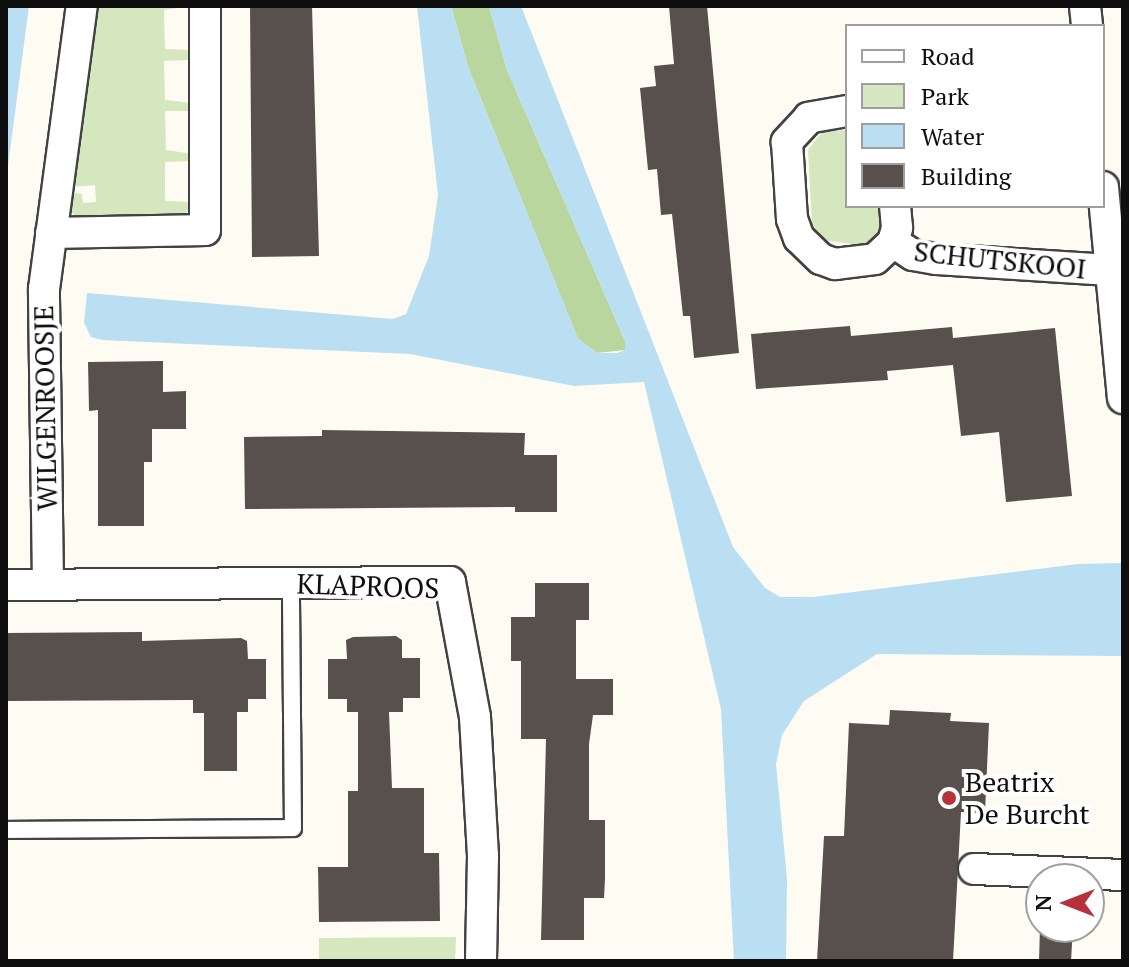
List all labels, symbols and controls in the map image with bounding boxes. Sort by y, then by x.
legend [845,24,1105,208]
text: Road [921,40,975,72]
text: Park [921,80,969,112]
text: Water [921,120,984,152]
text: Building [921,160,1011,192]
street label: SCHUTSKOOI [912,234,1088,286]
street label: WILGENROOSJE [26,305,64,511]
street label: KLAPROOS [296,567,440,605]
place label: Beatrix De Burcht [965,765,1090,831]
marker: Beatrix De Burcht [940,789,958,807]
north arrow [1025,863,1105,943]
text: N [1028,895,1057,911]

